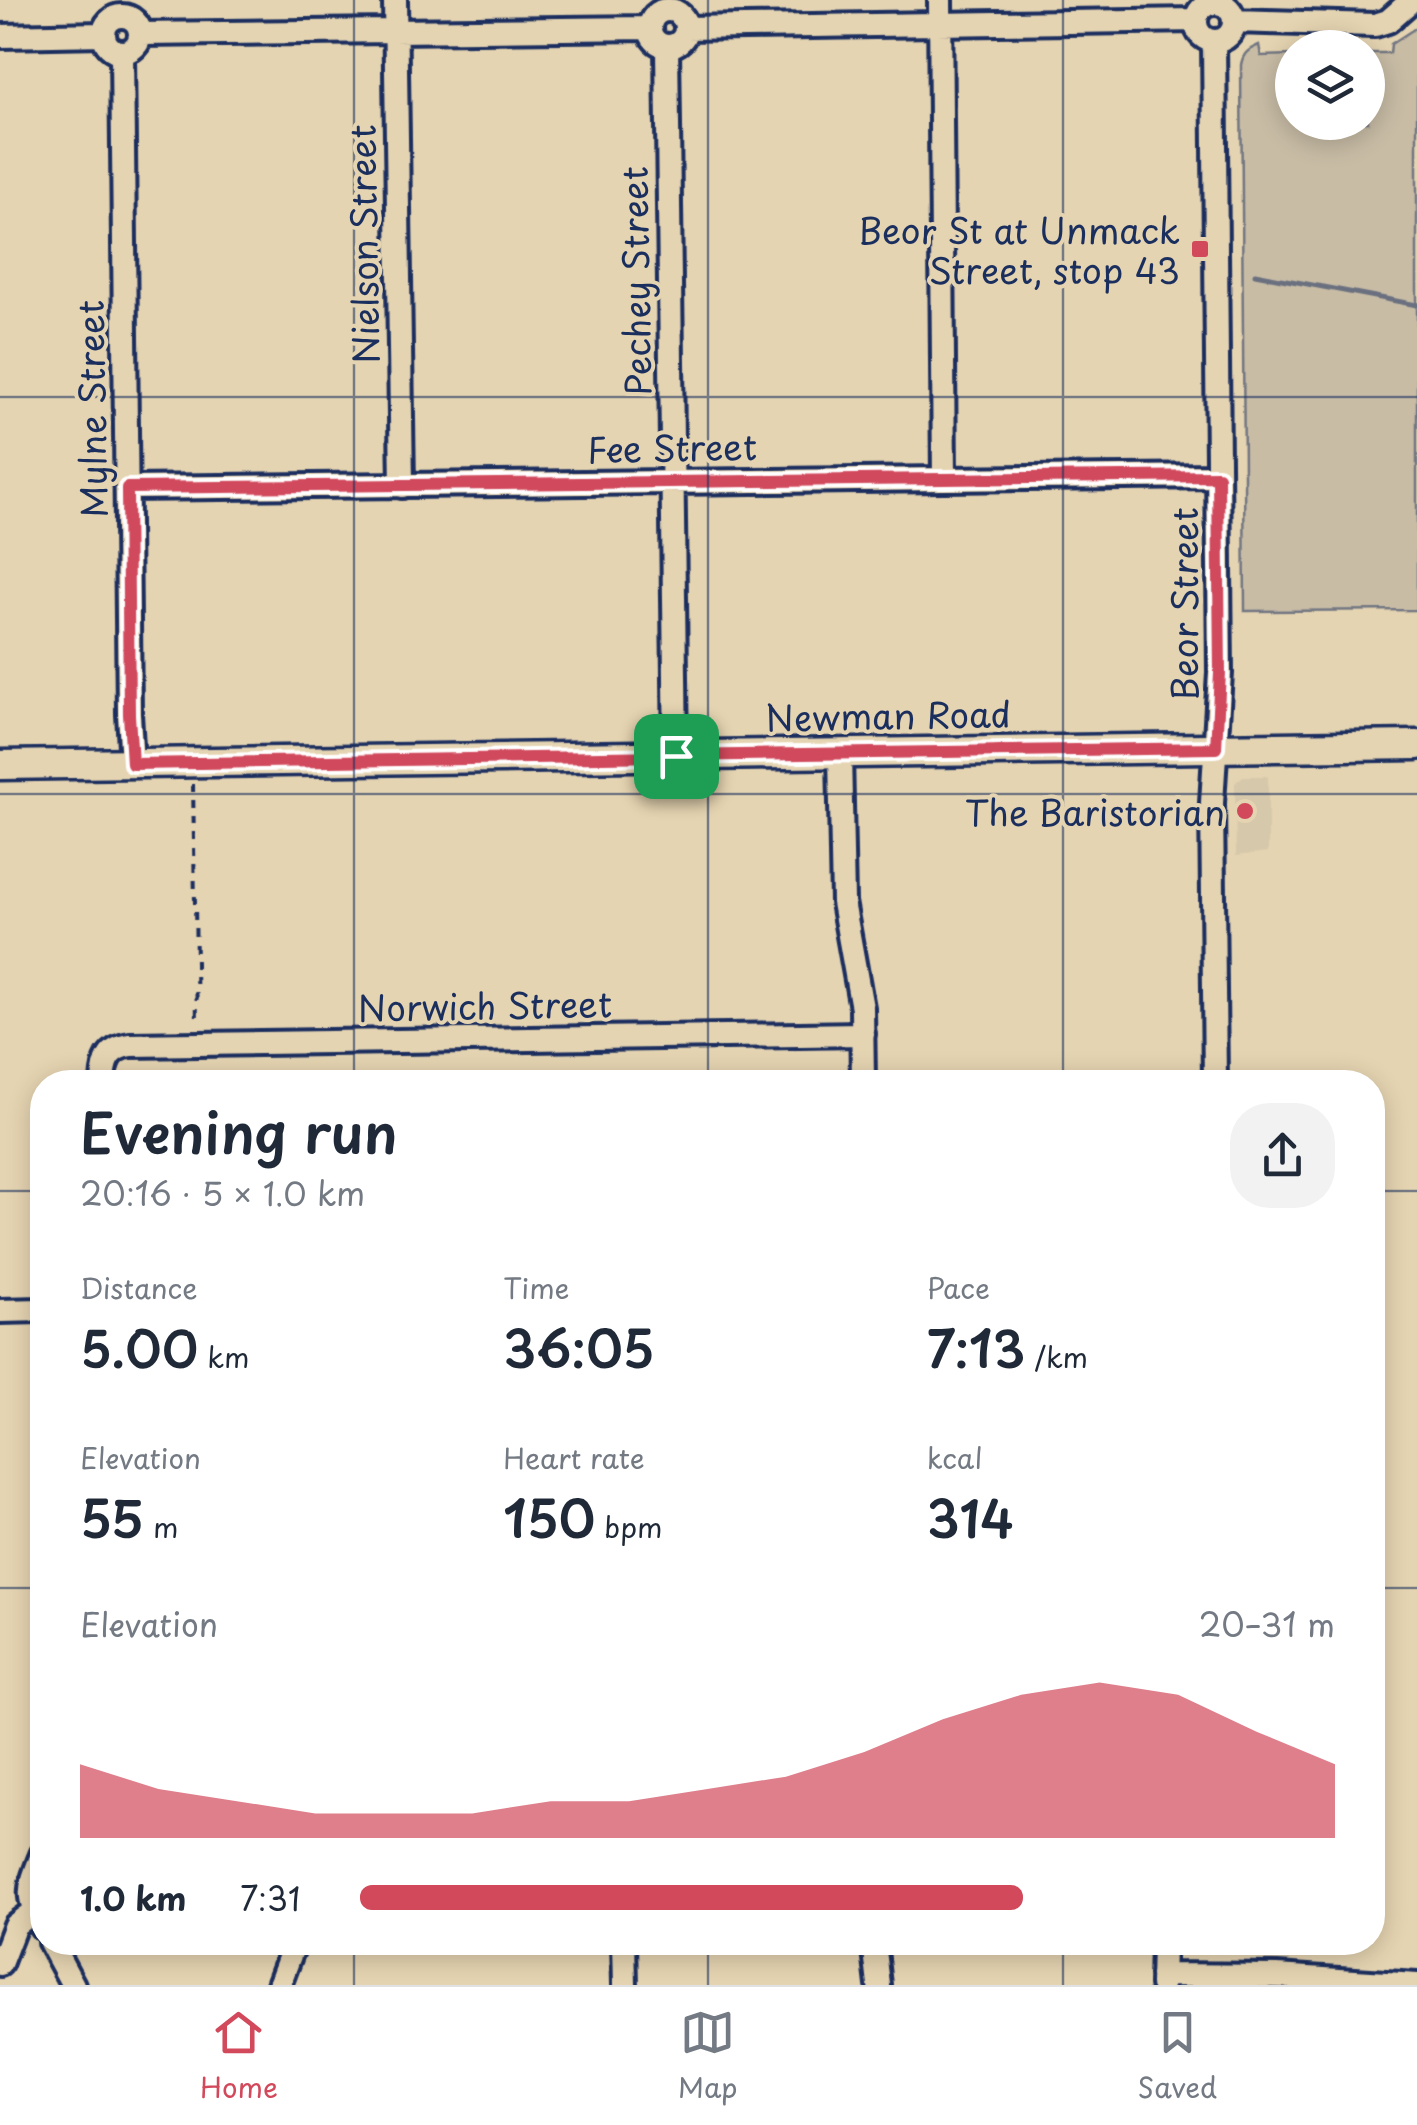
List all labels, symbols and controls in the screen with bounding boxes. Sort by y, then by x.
map controls [1275,30,1385,140]
button: layers [1275,30,1385,140]
street label: Nielson Street [334,124,392,364]
street label: Pechey Street [606,166,664,396]
place label: Beor St at Unmack Street, stop 43 [858,203,1180,296]
marker: Beor St at Unmack Street, stop 43 [1189,238,1211,260]
street label: Mylne Street [63,300,119,518]
street label: Fee Street [587,419,757,475]
street label: Beor Street [1157,507,1210,701]
street label: Newman Road [765,686,1011,744]
pin [634,714,719,799]
icon: arrive [649,729,704,784]
place label: The Baristorian [965,785,1225,838]
marker: The Baristorian [1234,800,1256,822]
street label: Norwich Street [358,976,612,1034]
text: Evening run [80,1090,398,1173]
button: share [1230,1103,1335,1208]
text: 20:16 · 5 × 1.0 km [80,1169,365,1217]
text: Distance [80,1266,198,1309]
text: Time [503,1266,570,1309]
text: Pace [927,1266,990,1309]
text: 5.00 [80,1309,198,1385]
text: 36:05 [503,1309,655,1385]
text: 7:13 [927,1309,1025,1385]
text: km [198,1335,249,1378]
text: /km [1025,1335,1088,1378]
text: Elevation [80,1436,201,1479]
text: Heart rate [503,1436,645,1479]
text: kcal [927,1436,983,1479]
text: 55 [80,1479,144,1555]
text: 150 [503,1479,595,1555]
text: 314 [927,1479,1014,1555]
text: m [144,1505,178,1548]
text: bpm [595,1505,663,1548]
text: Elevation [80,1600,218,1648]
text: 20–31 m [1199,1600,1335,1648]
text: 1.0 km [80,1874,186,1922]
text: 7:31 [240,1874,300,1922]
tab: Home [200,2005,278,2108]
tab: Map [678,2005,738,2108]
tab: Saved [1138,2005,1217,2108]

